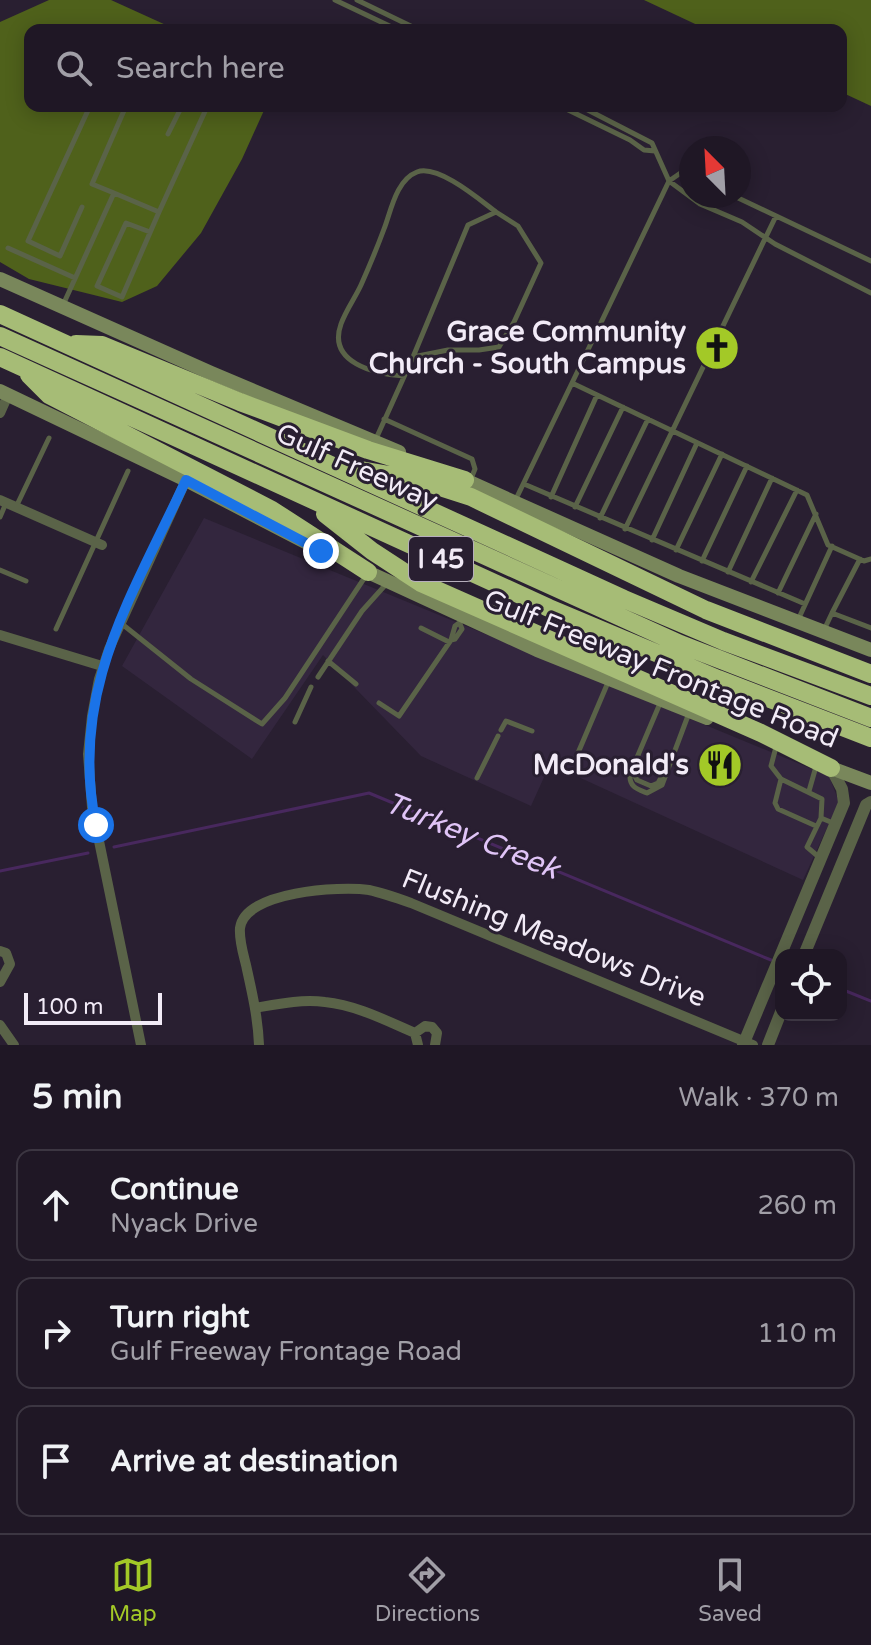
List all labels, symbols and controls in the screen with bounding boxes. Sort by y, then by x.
search box [24,24,847,112]
icon: search [52,46,96,90]
text: Search here [116,50,285,87]
north arrow [679,136,751,208]
place label: Grace Community Church - South Campus [369,315,686,381]
church icon: Grace Community Church - South Campus [693,324,741,372]
street label: Gulf Freeway [271,416,443,518]
route end [303,533,339,569]
road number: I 45 [409,537,473,581]
street label: Gulf Freeway Frontage Road [479,582,843,756]
restaurant icon: McDonald's [696,741,744,789]
place label: McDonald's [533,748,689,782]
water label: Turkey Creek [379,784,567,889]
route start [78,807,114,843]
street label: Flushing Meadows Drive [397,861,711,1015]
map controls [775,949,847,1021]
button: locate [775,949,847,1021]
scale bar [24,989,162,1025]
text: 100 m [36,994,103,1020]
text: 5 min [32,1077,123,1118]
text: Walk · 370 m [679,1082,839,1113]
text: Continue [110,1171,239,1208]
icon: ahead [34,1183,78,1227]
text: 260 m [757,1190,837,1221]
text: Nyack Drive [110,1208,258,1239]
text: Turn right [110,1299,250,1336]
icon: right [34,1311,78,1355]
text: 110 m [757,1318,837,1349]
text: Gulf Freeway Frontage Road [110,1336,462,1367]
icon: arrive [34,1439,78,1483]
text: Arrive at destination [110,1443,398,1480]
tab: Map [109,1553,157,1627]
tab: Directions [375,1553,480,1627]
tab: Saved [698,1553,762,1627]

